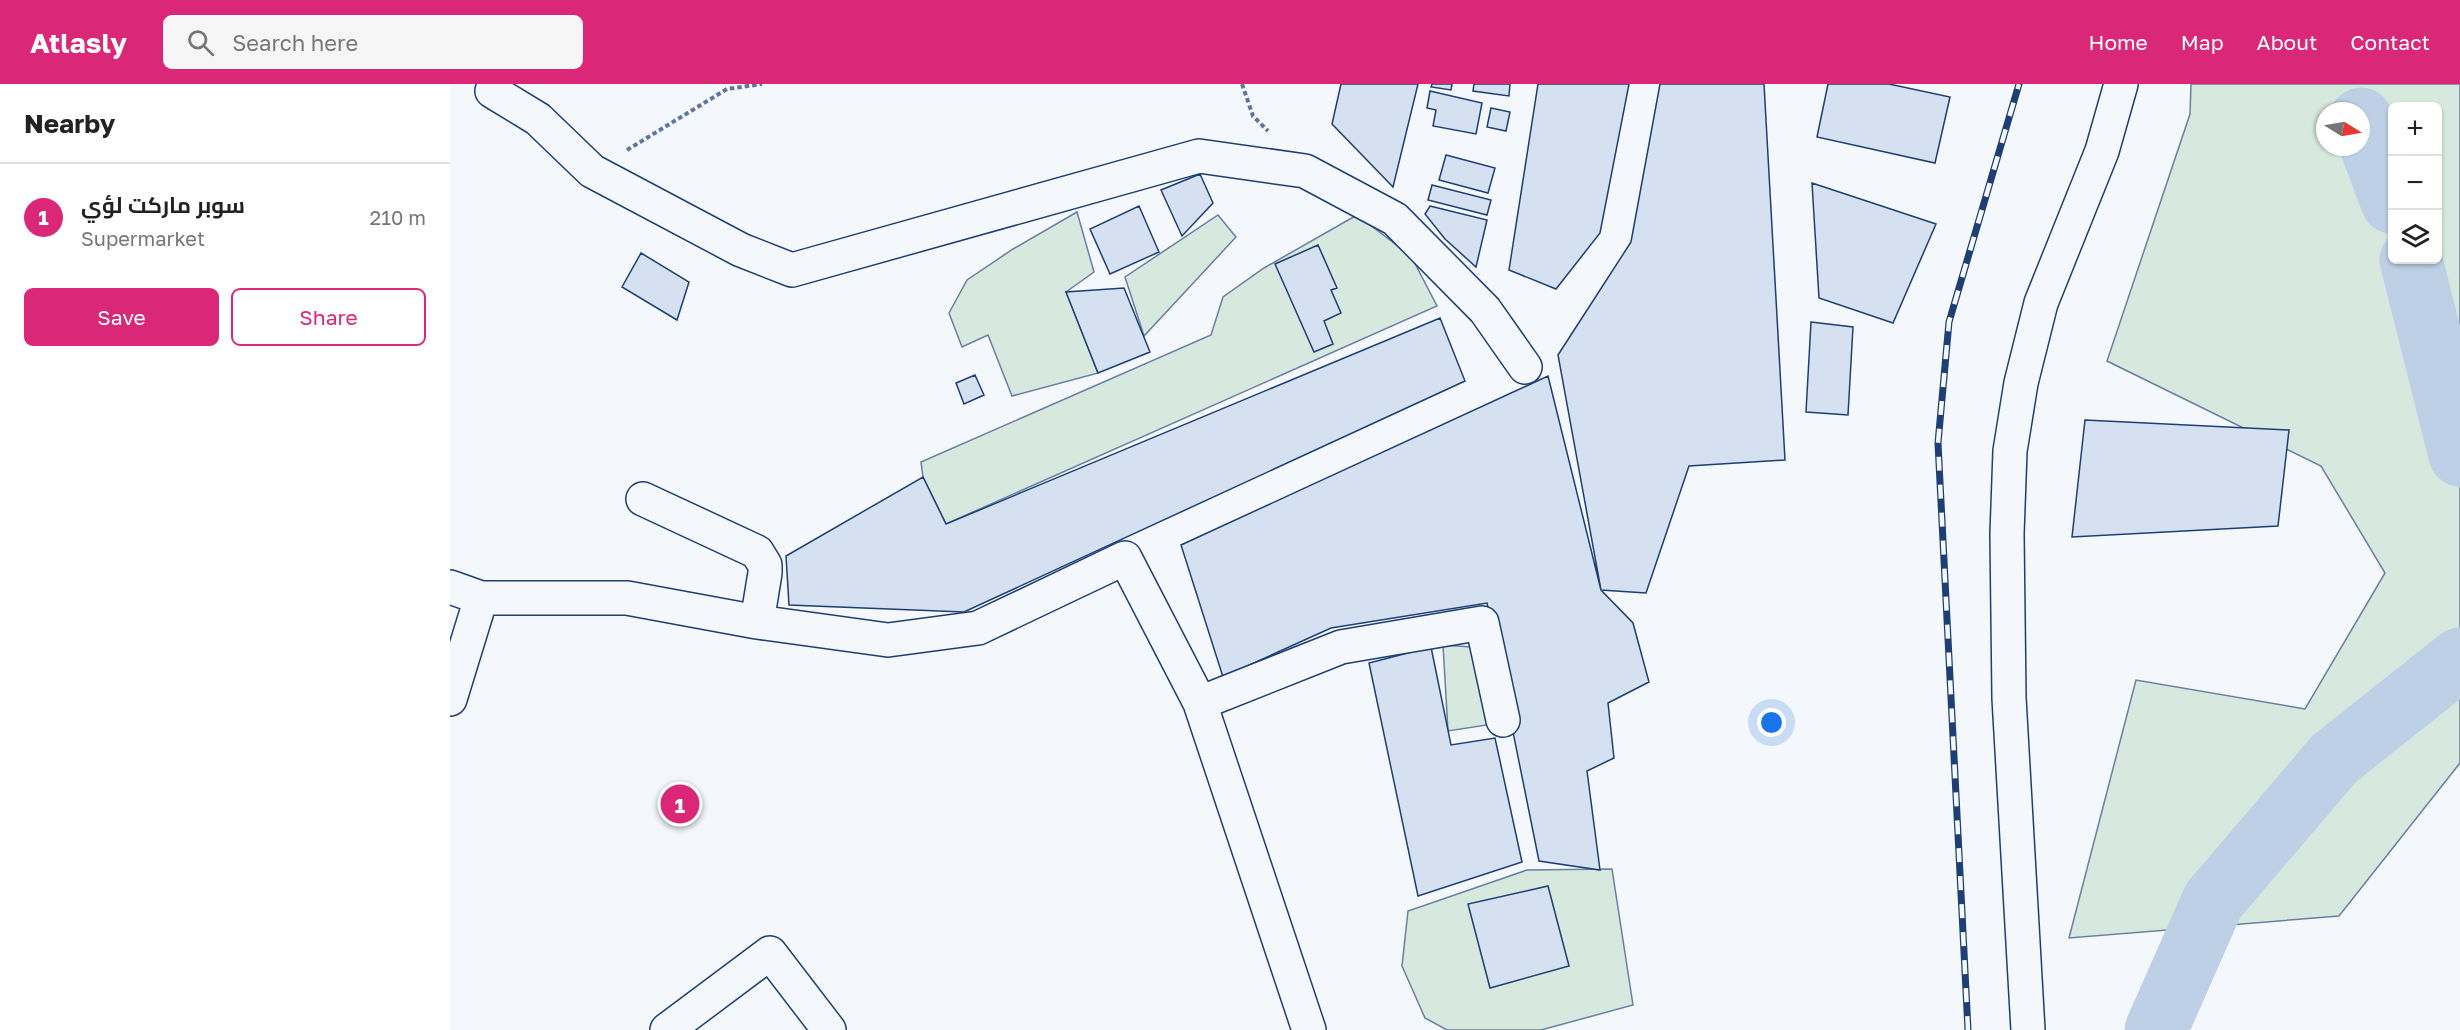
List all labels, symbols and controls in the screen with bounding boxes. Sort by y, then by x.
search box [163,15,583,69]
text: Atlasly [30,26,127,59]
icon: search [184,26,217,59]
text: Search here [232,29,358,56]
text: Home [2088,29,2148,55]
text: Map [2181,29,2224,55]
text: About [2257,29,2317,55]
text: Contact [2350,29,2430,55]
north arrow [2316,102,2370,156]
map controls [2388,102,2442,264]
button: + [2388,102,2442,156]
text: Nearby [24,108,115,139]
button: − [2388,156,2442,210]
text: سوبر ماركت لؤي [81,191,245,218]
text: 1 [38,205,49,229]
text: 210 m [370,205,426,229]
button: layers [2388,210,2442,264]
text: Supermarket [81,226,205,250]
button: Save [24,288,219,346]
button: Share [231,288,426,346]
your location [1757,708,1786,737]
pin: 1 [660,782,700,826]

